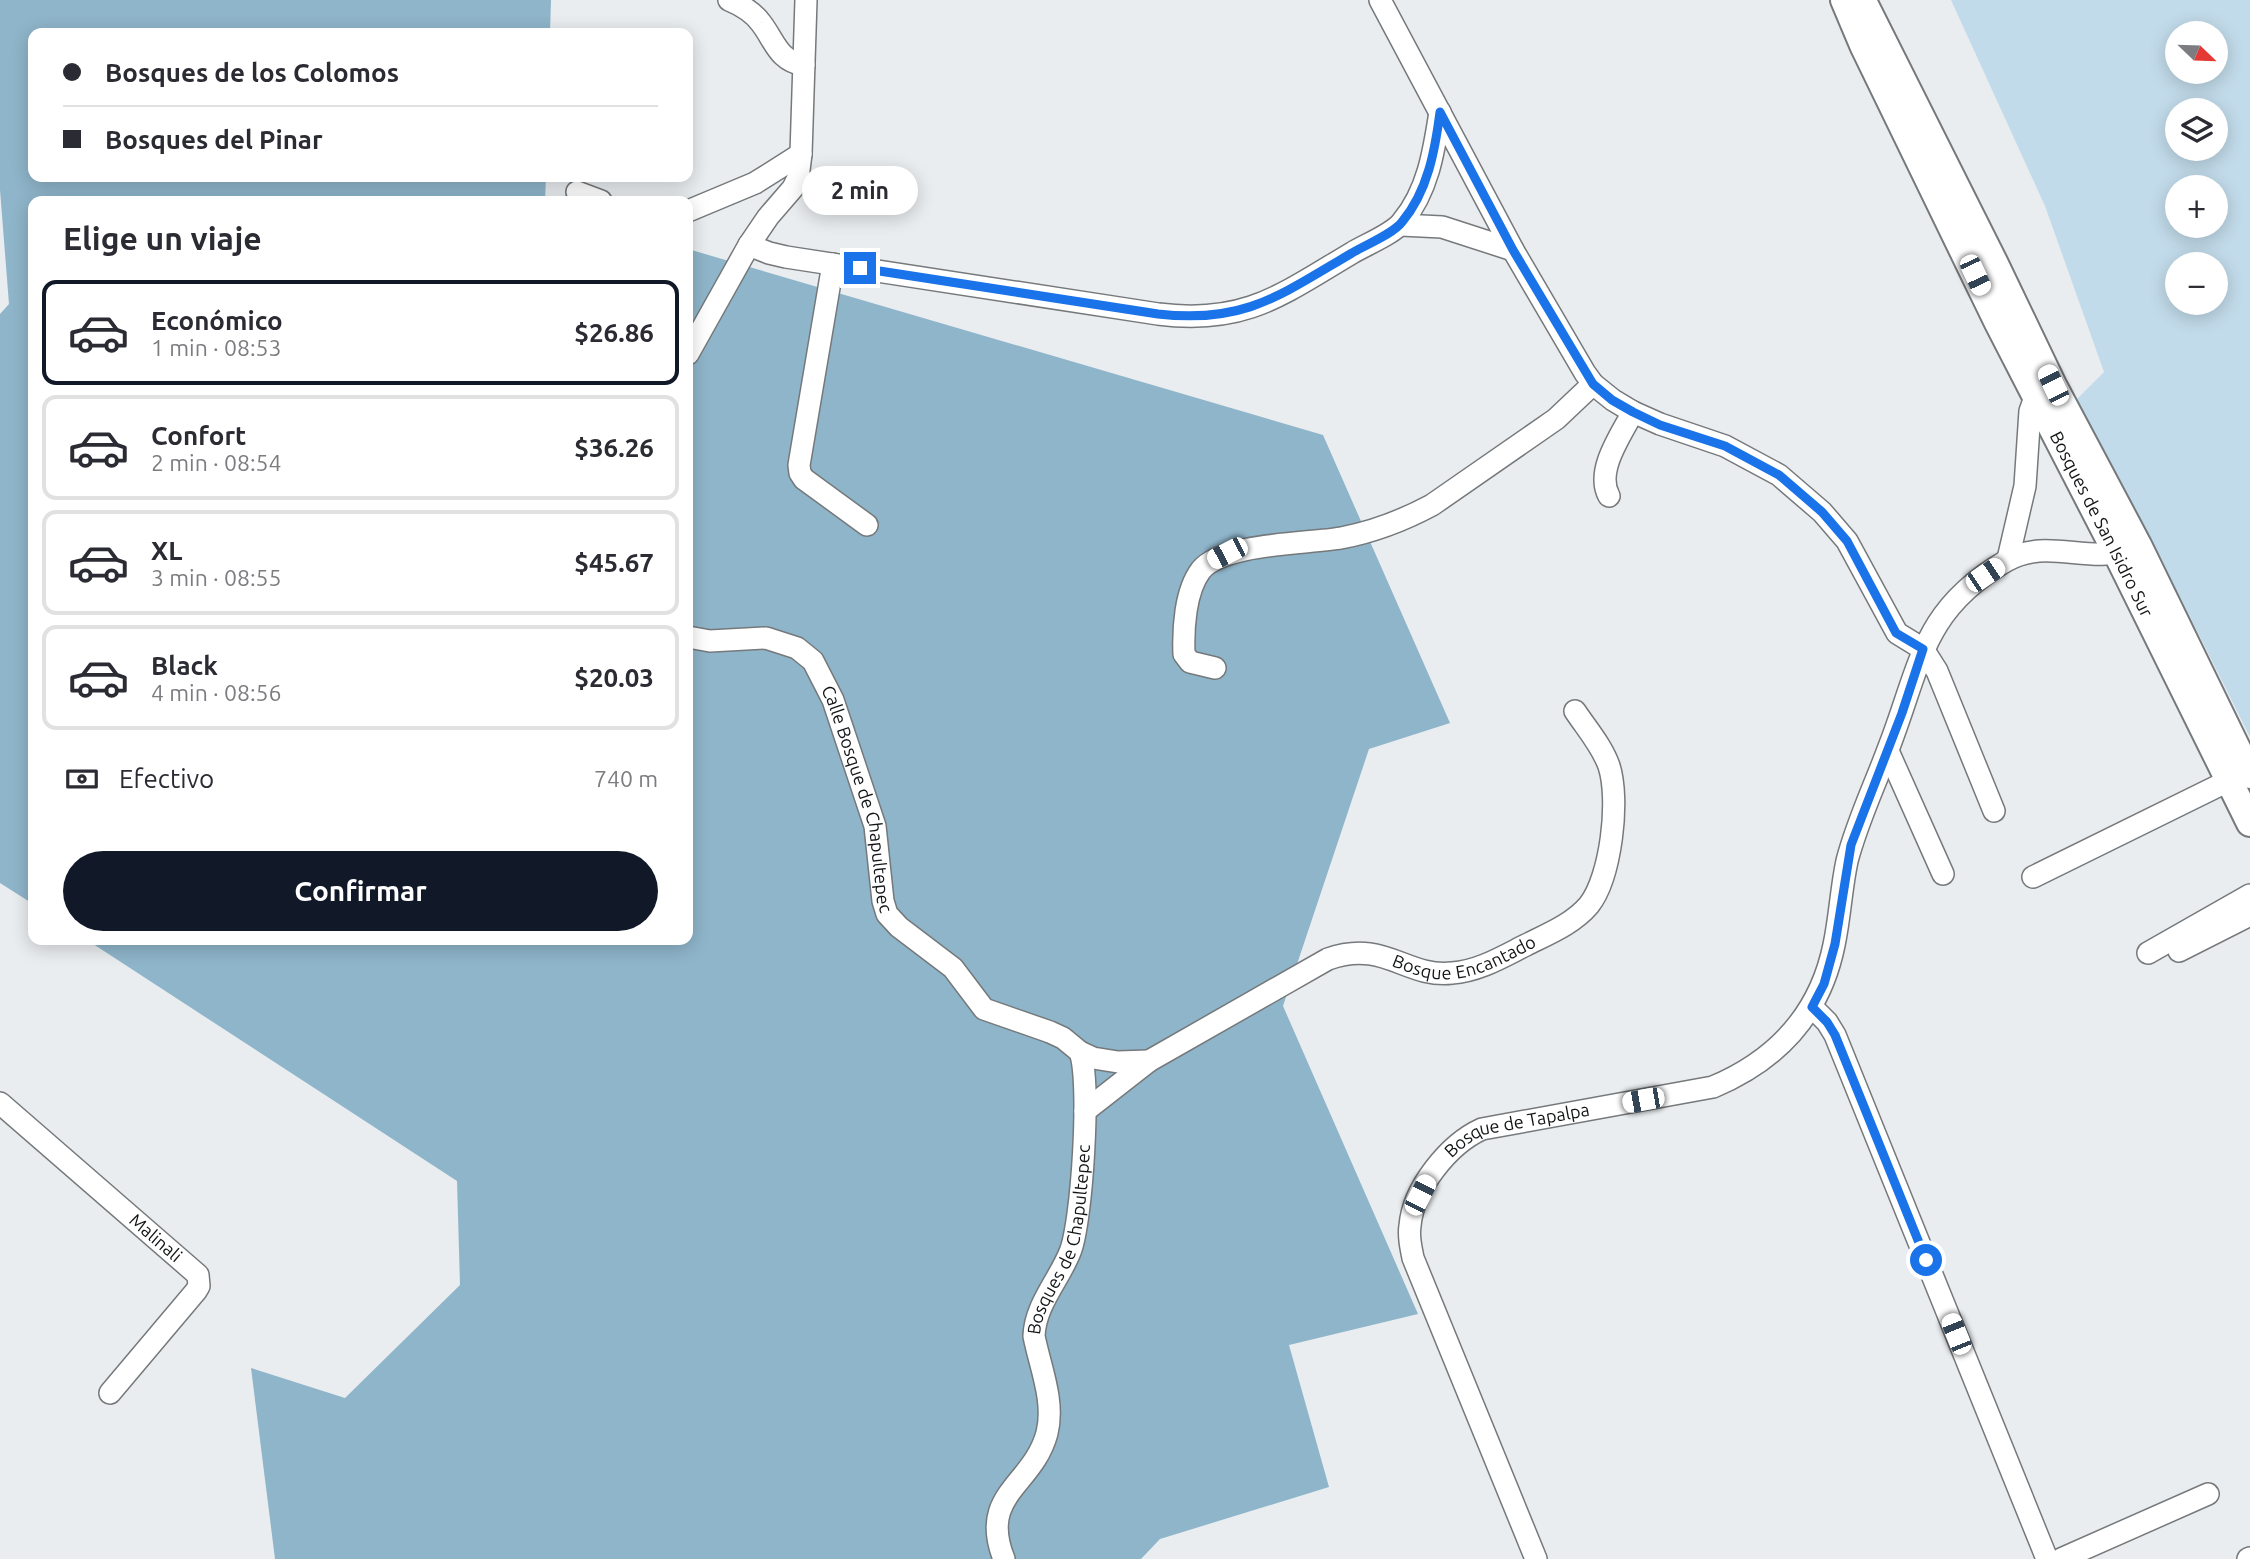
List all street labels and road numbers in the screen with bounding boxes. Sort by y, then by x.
street label: Bosques de San Isidro Sur [2046,428,2158,620]
street label: Calle Bosque de Chapultepec [818,682,897,915]
street label: Bosque Encantado [1390,931,1539,983]
street label: Bosque de Tapalpa [1440,1099,1591,1161]
street label: Bosques de Chapultepec [1023,1144,1093,1336]
street label: Malinali [126,1209,186,1265]

